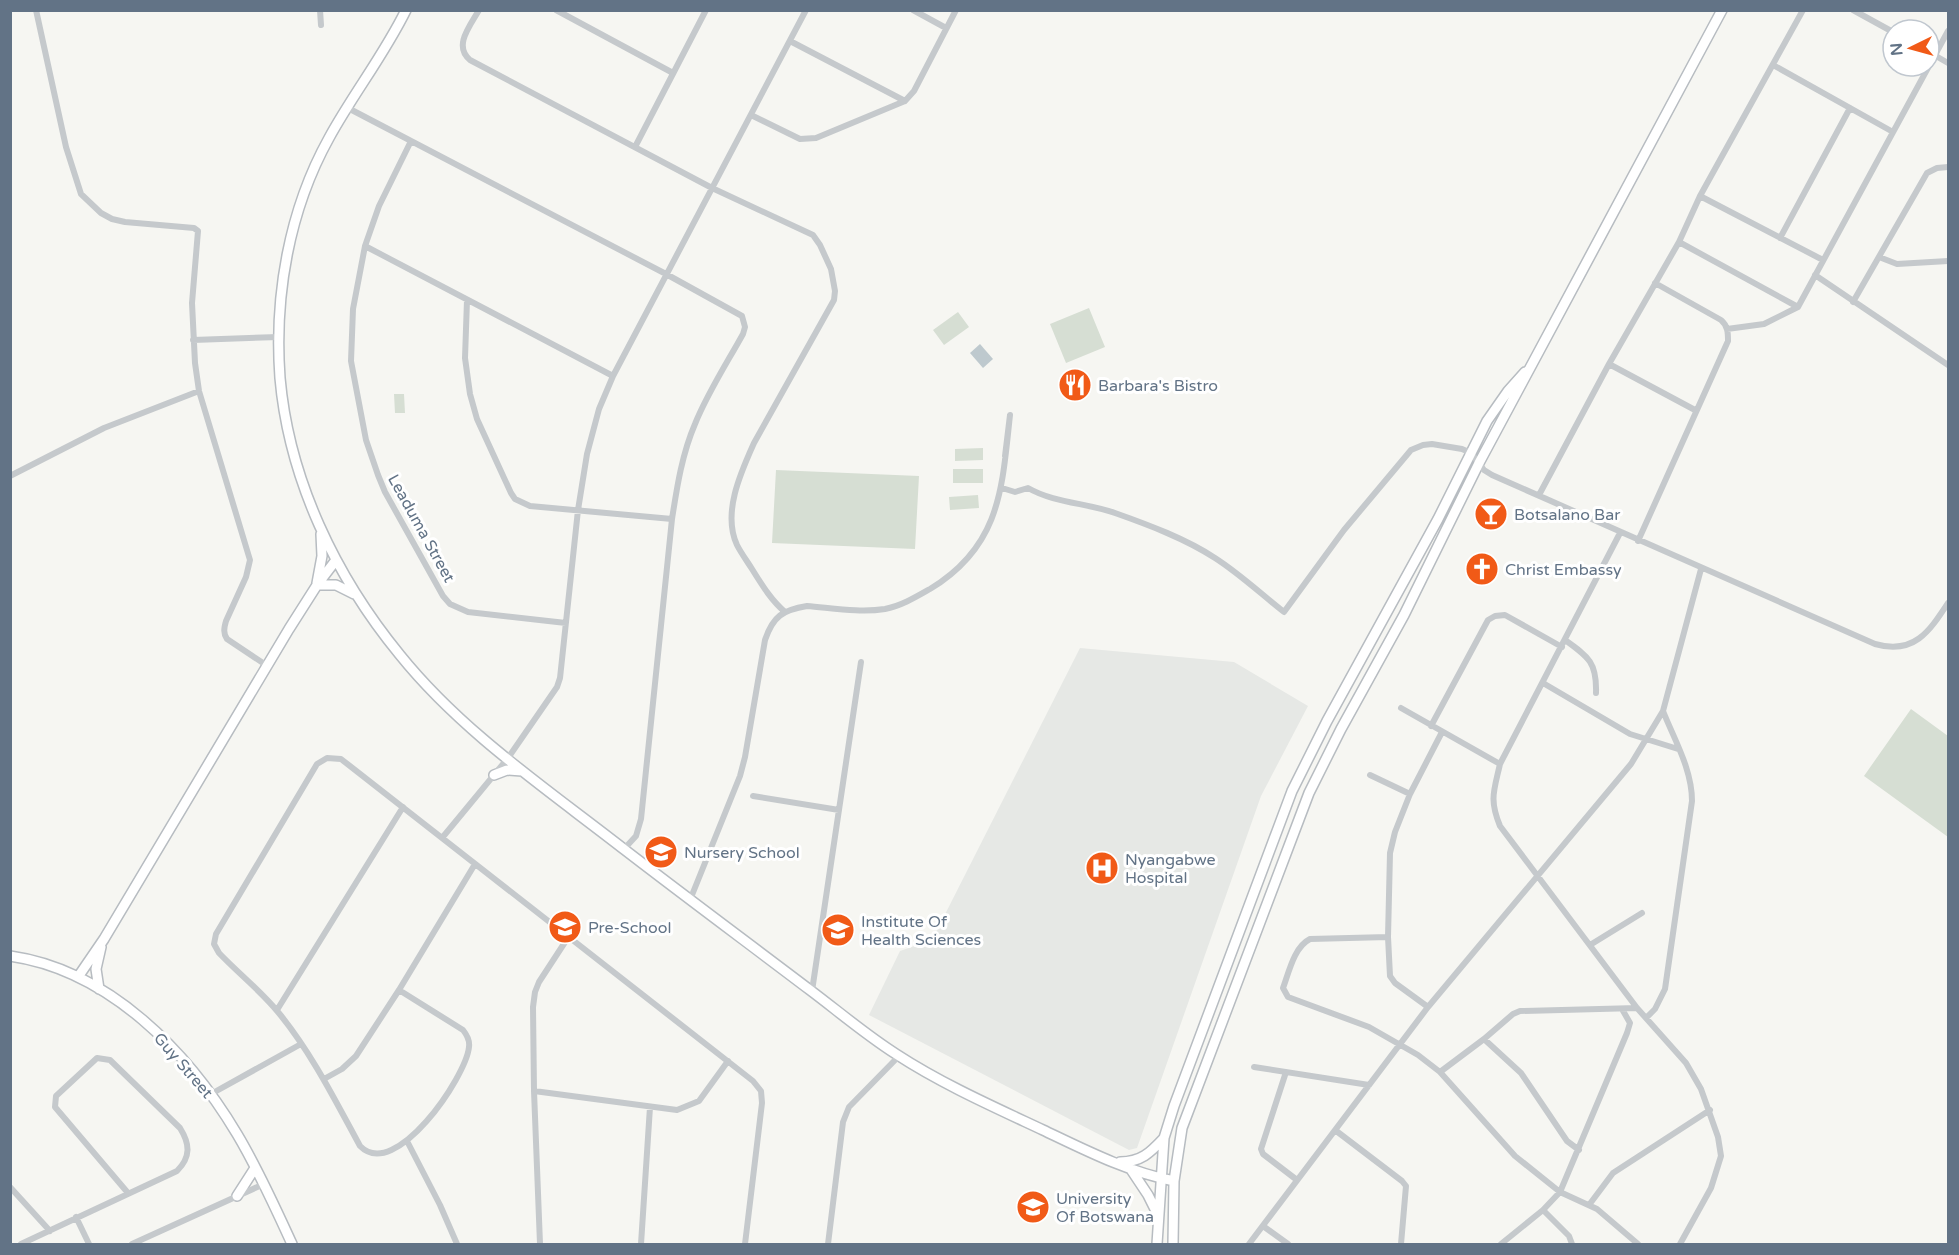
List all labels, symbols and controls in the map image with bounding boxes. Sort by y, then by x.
north arrow [1881,18,1941,78]
text: N [1887,42,1908,56]
restaurant icon: Barbara's Bistro [1057,367,1093,403]
place label: Barbara's Bistro [1098,376,1218,396]
street label: Leaduma Street [383,471,459,586]
bar icon: Botsalano Bar [1473,496,1509,532]
place label: Botsalano Bar [1514,505,1621,525]
church icon: Christ Embassy [1464,551,1500,587]
place label: Christ Embassy [1505,560,1622,580]
school or university icon: Nursery School [643,834,679,870]
place label: Nursery School [684,843,800,863]
hospital icon: Nyangabwe Hospital [1084,850,1120,886]
place label: Nyangabwe Hospital [1125,850,1216,888]
school or university icon: Pre-School [547,909,583,945]
school or university icon: Institute Of Health Sciences [820,912,856,948]
place label: Institute Of Health Sciences [861,912,981,950]
place label: Pre-School [588,918,671,938]
street label: Guy Street [149,1029,217,1103]
school or university icon: University Of Botswana [1015,1189,1051,1225]
place label: University Of Botswana [1056,1189,1154,1227]

